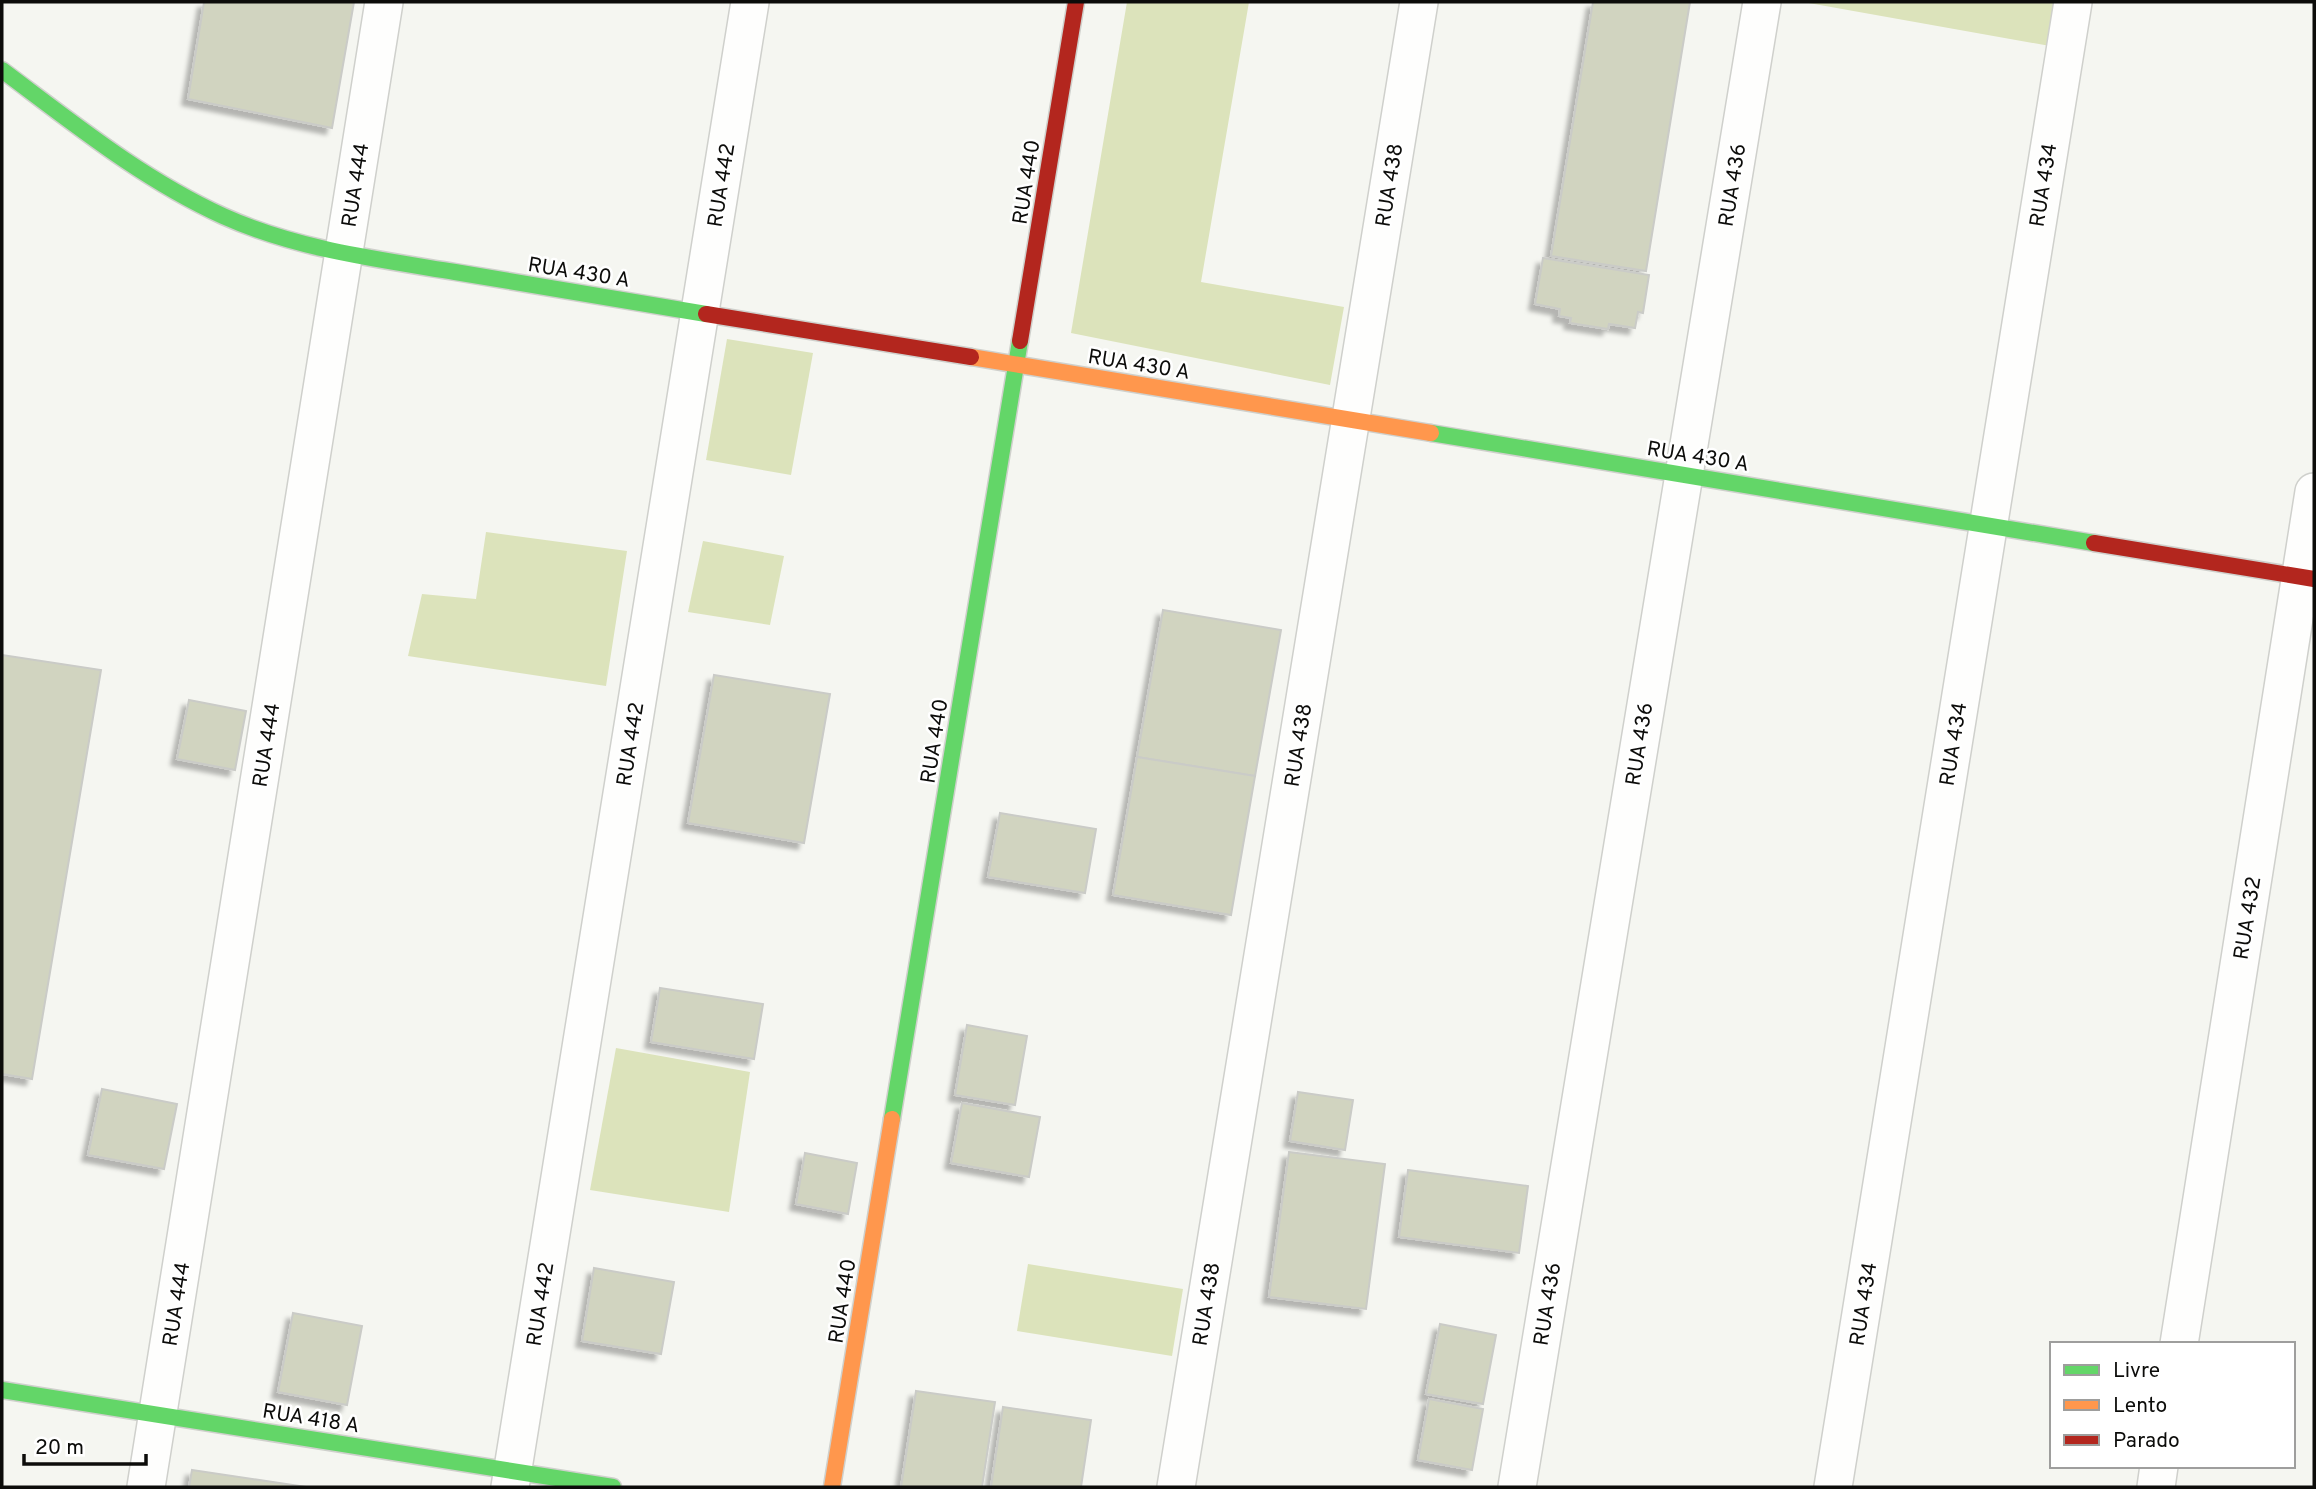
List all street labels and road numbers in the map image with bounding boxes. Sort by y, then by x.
street label: RUA 440 [1007,138,1047,226]
street label: RUA 444 [337,141,376,229]
street label: RUA 442 [703,141,742,229]
street label: RUA 434 [2025,141,2064,229]
street label: RUA 438 [1371,142,1410,229]
street label: RUA 436 [1714,142,1753,229]
street label: RUA 430 A [526,252,632,295]
street label: RUA 430 A [1086,344,1192,387]
street label: RUA 430 A [1645,436,1751,479]
street label: RUA 440 [915,697,955,785]
street label: RUA 442 [612,700,651,788]
street label: RUA 434 [1935,700,1974,788]
street label: RUA 444 [248,701,287,789]
street label: RUA 436 [1621,701,1660,788]
street label: RUA 438 [1280,702,1319,789]
street label: RUA 432 [2229,875,2268,962]
street label: RUA 440 [823,1257,863,1345]
street label: RUA 444 [158,1260,197,1348]
street label: RUA 442 [522,1260,561,1348]
street label: RUA 434 [1845,1260,1884,1348]
street label: RUA 438 [1188,1261,1227,1348]
street label: RUA 436 [1529,1261,1568,1348]
street label: RUA 418 A [260,1398,361,1440]

